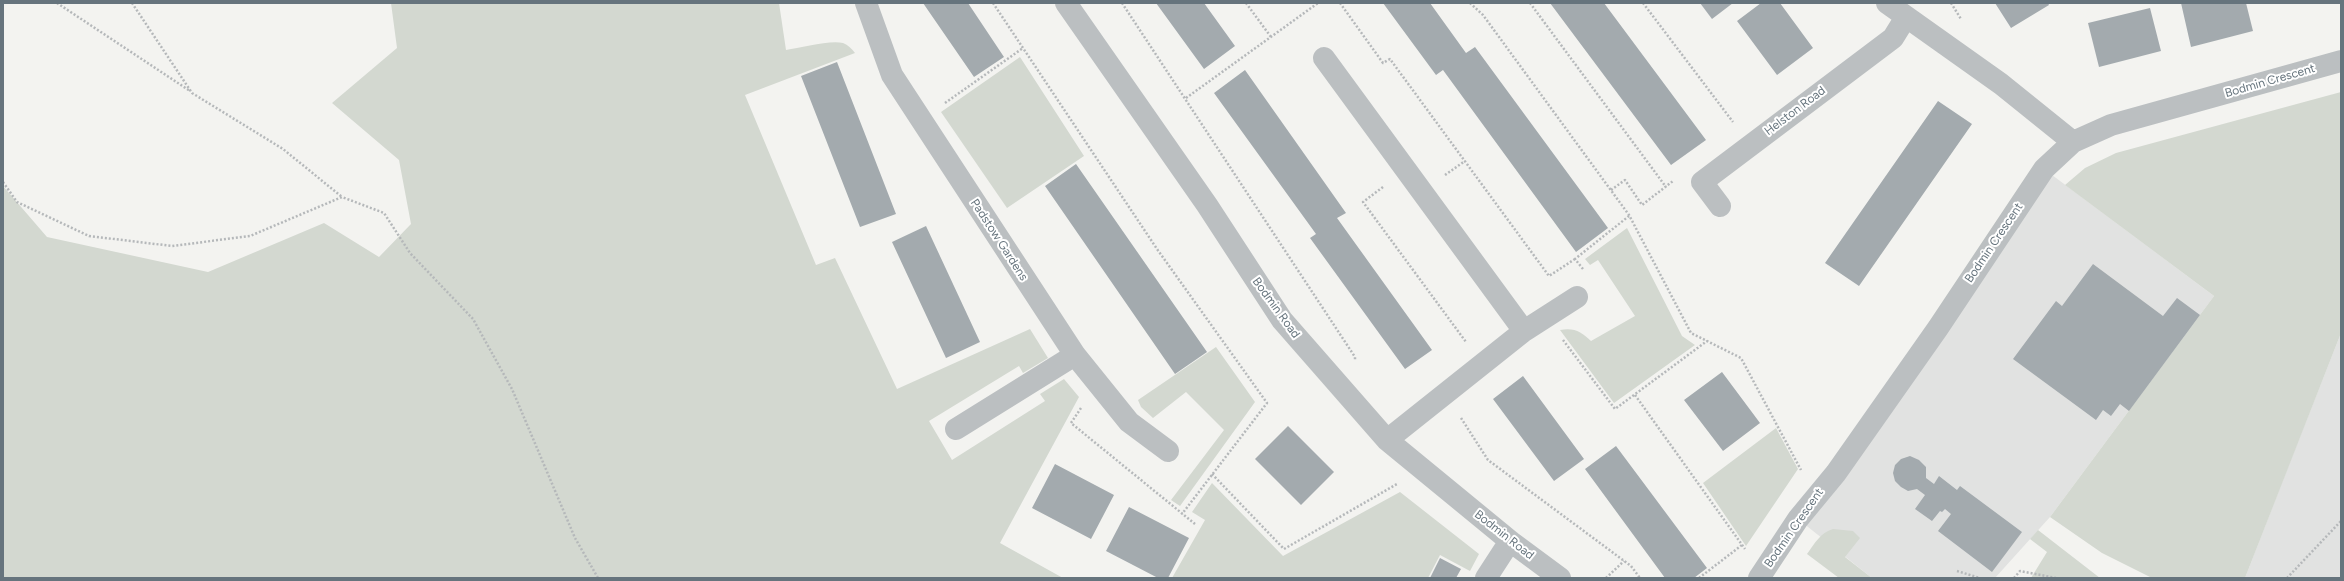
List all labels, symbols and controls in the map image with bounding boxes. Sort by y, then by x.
street label: Bodmin Crescent [2223,61,2317,101]
street label: Helston Road [1762,83,1828,139]
street label: Padstow Gardens [967,196,1031,284]
street label: Bodmin Crescent [1962,200,2026,286]
street label: Bodmin Road [1249,275,1303,341]
street label: Bodmin Crescent [1761,486,1827,570]
street label: Bodmin Road [1471,507,1537,563]

